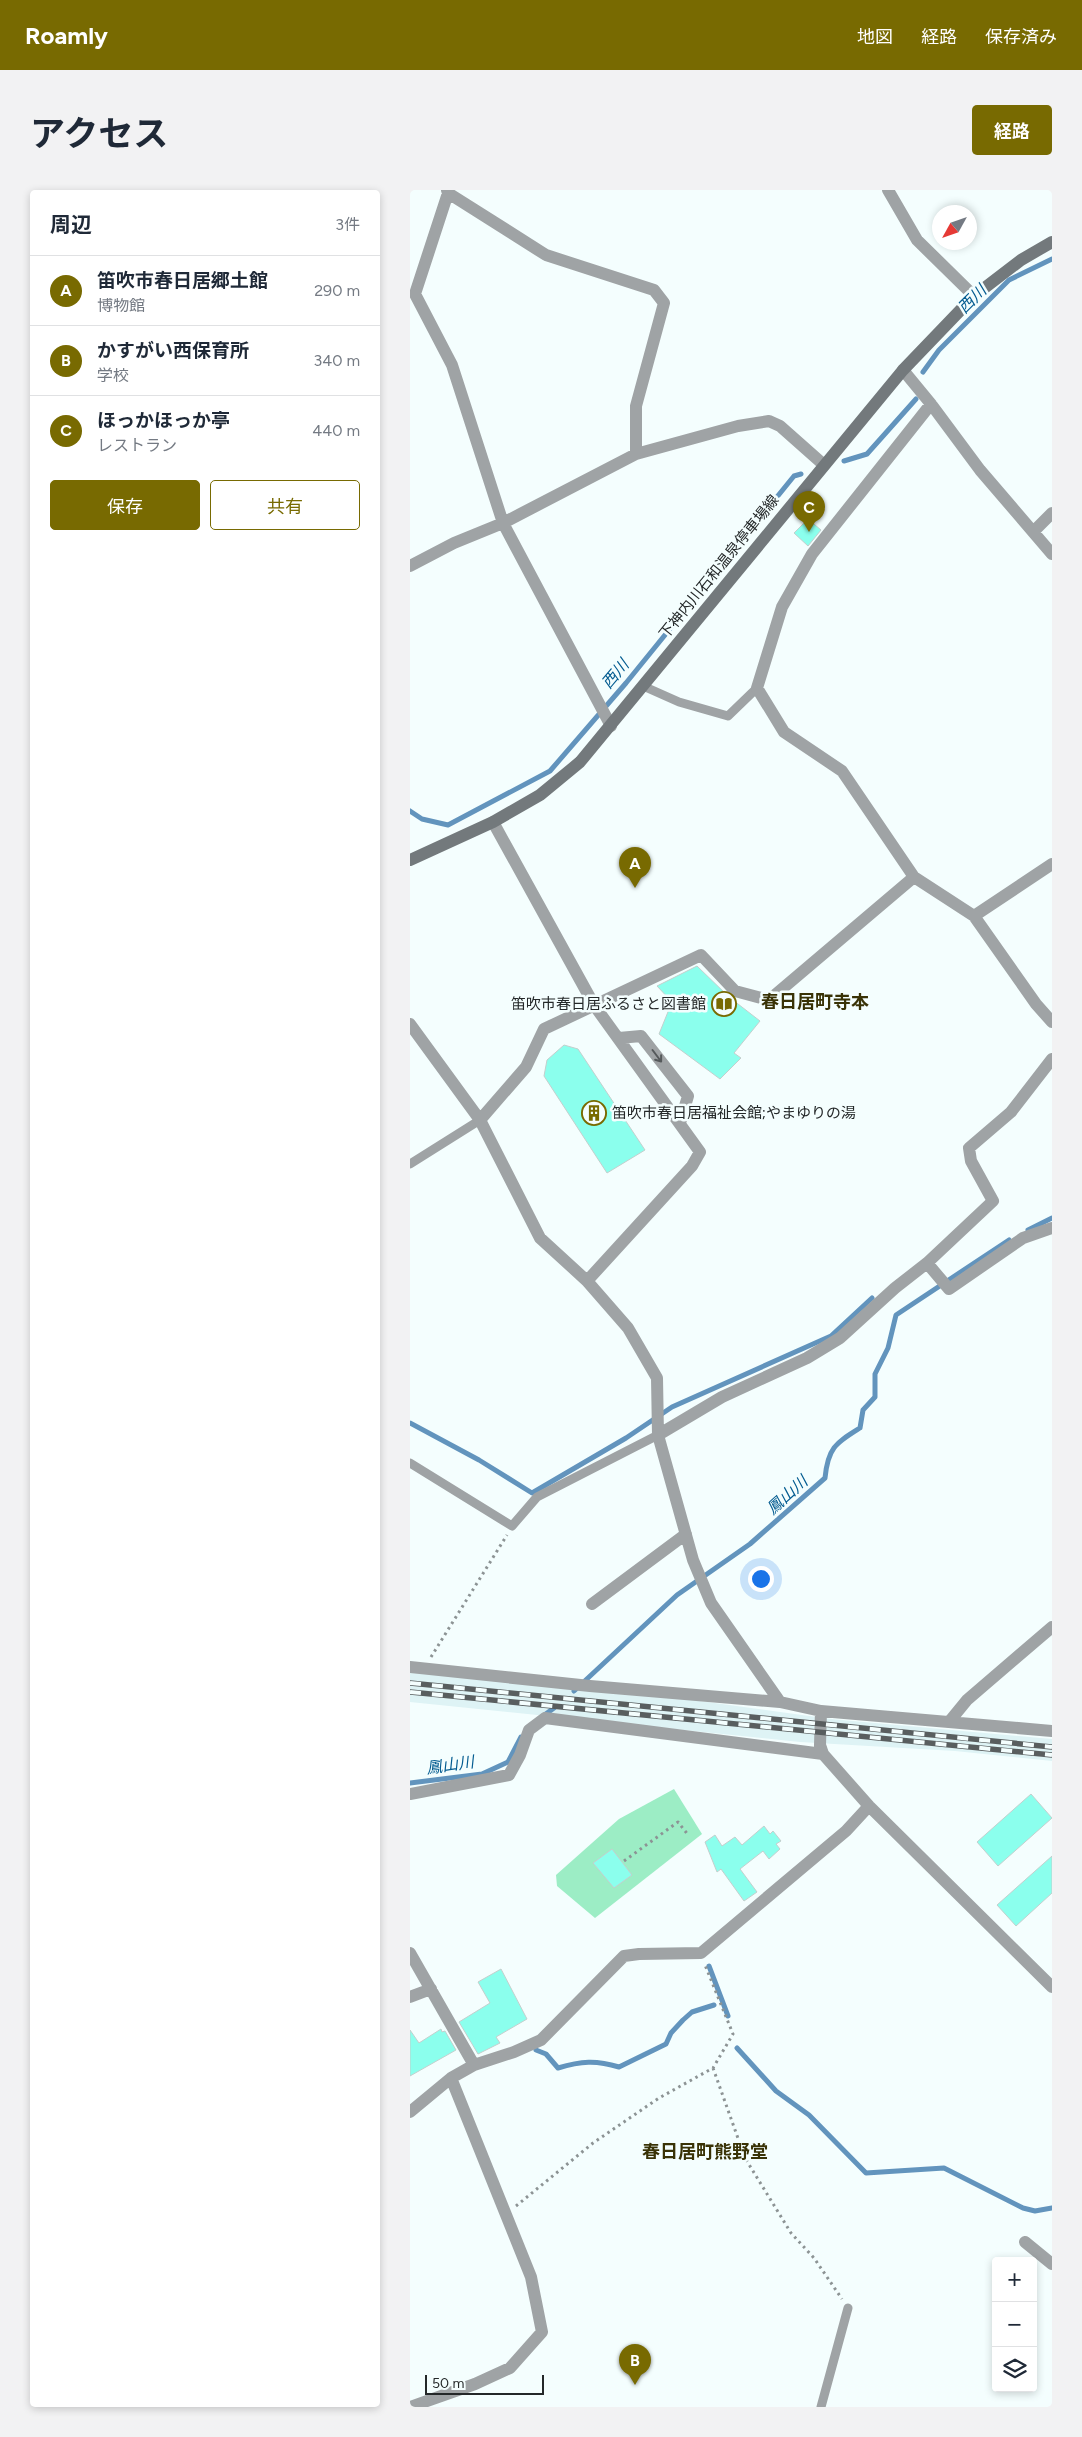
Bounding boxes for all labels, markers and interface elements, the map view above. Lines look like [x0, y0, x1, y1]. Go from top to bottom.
text: Roamly [25, 21, 108, 50]
text: 地図 [857, 26, 893, 48]
text: 経路 [921, 26, 957, 48]
text: 保存済み [985, 26, 1057, 48]
button: 経路 [972, 105, 1052, 155]
text: アクセス [30, 113, 168, 155]
north arrow [932, 205, 977, 250]
text: 周辺 [50, 212, 92, 237]
text: 3件 [335, 215, 360, 234]
text: 笛吹市春日居郷土館 [97, 269, 268, 292]
water label: 西川 [954, 280, 991, 317]
text: A [60, 281, 72, 300]
text: 290 m [314, 281, 360, 300]
text: 博物館 [97, 296, 145, 315]
text: かすがい西保育所 [97, 339, 249, 362]
text: B [61, 351, 71, 370]
text: 340 m [314, 351, 360, 370]
text: 学校 [97, 366, 129, 385]
text: ほっかほっか亭 [97, 409, 230, 432]
text: C [60, 421, 72, 440]
text: 440 m [312, 421, 360, 440]
text: レストラン [97, 436, 177, 455]
button: 保存 [50, 480, 200, 530]
button: 共有 [210, 480, 360, 530]
street label: 下神内川石和温泉停車場線 [655, 491, 783, 643]
pin: C [793, 491, 825, 532]
water label: 西川 [597, 654, 634, 692]
pin: A [619, 847, 651, 888]
library icon: 笛吹市春日居ふるさと図書館 [711, 991, 737, 1017]
district label: 春日居町寺本 [761, 991, 869, 1013]
place label: 笛吹市春日居ふるさと図書館 [511, 995, 706, 1013]
one-way arrow [652, 1049, 662, 1063]
building icon: 笛吹市春日居福祉会館;やまゆりの湯 [581, 1100, 607, 1126]
place label: 笛吹市春日居福祉会館;やまゆりの湯 [612, 1104, 856, 1122]
water label: 鳳山川 [763, 1471, 813, 1518]
your location [748, 1566, 774, 1592]
water label: 鳳山川 [425, 1752, 477, 1778]
district label: 春日居町熊野堂 [642, 2141, 768, 2163]
map controls [992, 2257, 1037, 2392]
button: + [992, 2257, 1037, 2302]
button: − [992, 2302, 1037, 2347]
pin: B [619, 2344, 651, 2385]
button: layers [992, 2347, 1037, 2392]
scale bar [425, 2372, 544, 2395]
text: 50 m [432, 2375, 464, 2392]

